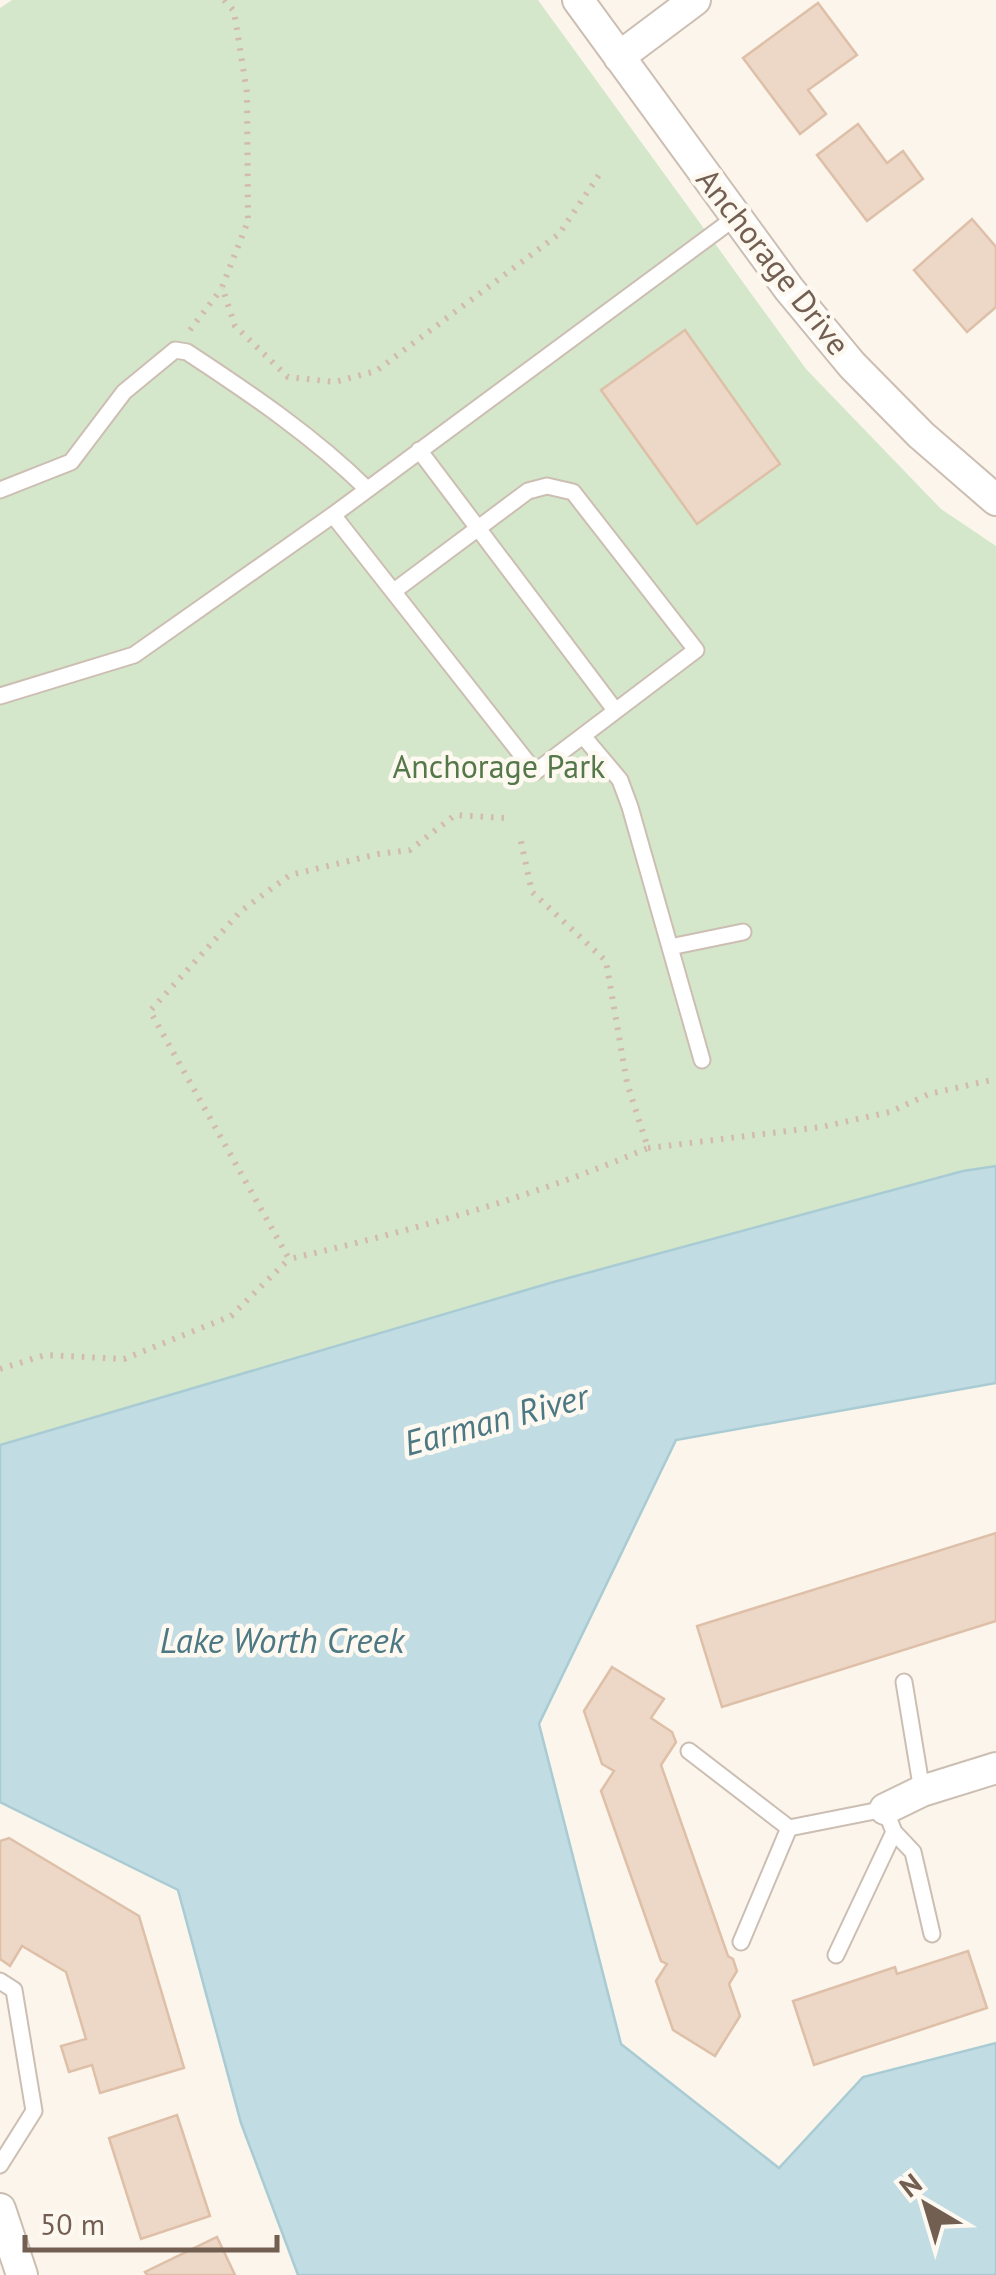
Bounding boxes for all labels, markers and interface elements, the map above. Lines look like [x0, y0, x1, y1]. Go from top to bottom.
street label: Anchorage Drive [688, 160, 860, 363]
park label: Anchorage Park [393, 745, 606, 787]
water label: Earman River [399, 1372, 595, 1466]
water label: Lake Worth Creek [160, 1617, 406, 1663]
north arrow [876, 2155, 976, 2255]
text: N [892, 2165, 929, 2205]
scale bar [25, 2190, 278, 2252]
text: 50 m [40, 2204, 105, 2243]

